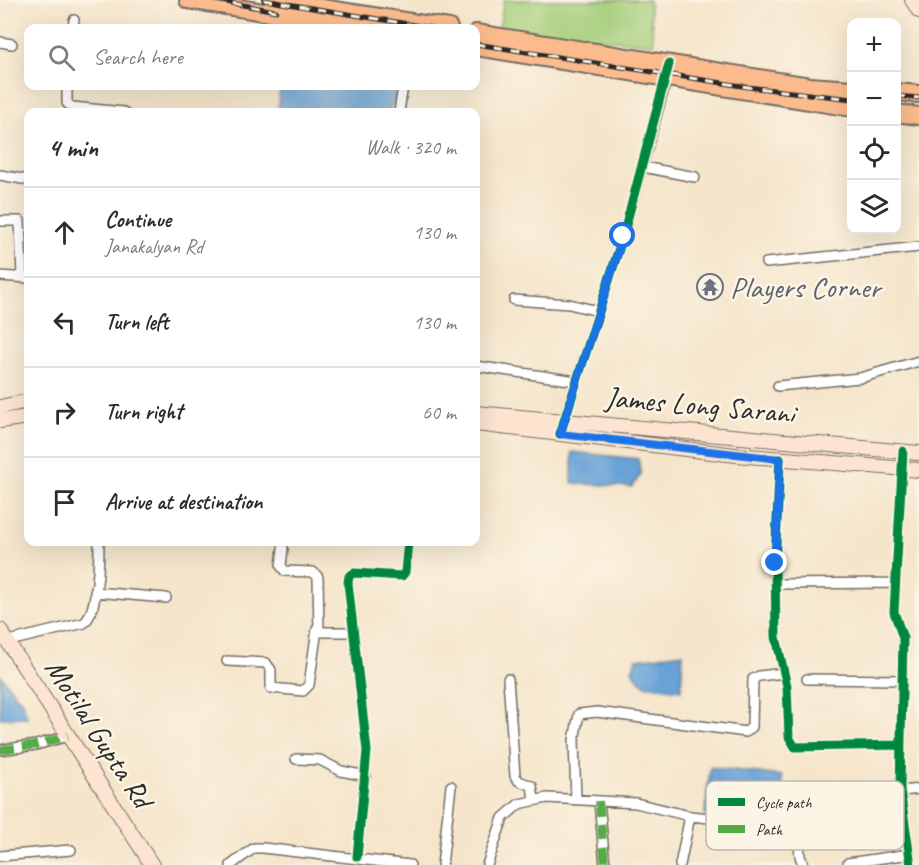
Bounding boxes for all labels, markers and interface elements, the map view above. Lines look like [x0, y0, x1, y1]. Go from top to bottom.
map controls [847, 18, 901, 234]
button: + [847, 18, 901, 72]
search box [24, 24, 480, 90]
icon: search [45, 41, 78, 74]
text: Search here [93, 43, 183, 71]
button: − [847, 72, 901, 126]
button: locate [847, 126, 901, 180]
text: 4 min [48, 131, 98, 164]
text: Walk · 320 m [366, 135, 456, 160]
button: layers [847, 180, 901, 234]
text: Continue [105, 206, 171, 234]
icon: ahead [48, 216, 81, 249]
text: 130 m [413, 220, 456, 245]
route start [609, 222, 635, 248]
text: Janakalyan Rd [105, 234, 203, 259]
place label: Players Corner [730, 268, 883, 306]
temple icon: Players Corner [695, 272, 725, 302]
icon: left [48, 306, 81, 339]
text: Turn left [105, 308, 169, 336]
text: 130 m [413, 310, 456, 335]
street label: James Long Sarani [602, 378, 800, 432]
icon: right [48, 396, 81, 429]
text: Turn right [105, 398, 182, 426]
text: 60 m [422, 400, 456, 425]
icon: arrive [48, 486, 81, 519]
text: Arrive at destination [105, 488, 262, 516]
route end [761, 549, 787, 575]
street label: Motilal Gupta Rd [37, 651, 164, 818]
legend [706, 781, 904, 850]
text: Cycle path [756, 793, 812, 813]
text: Path [756, 820, 783, 840]

